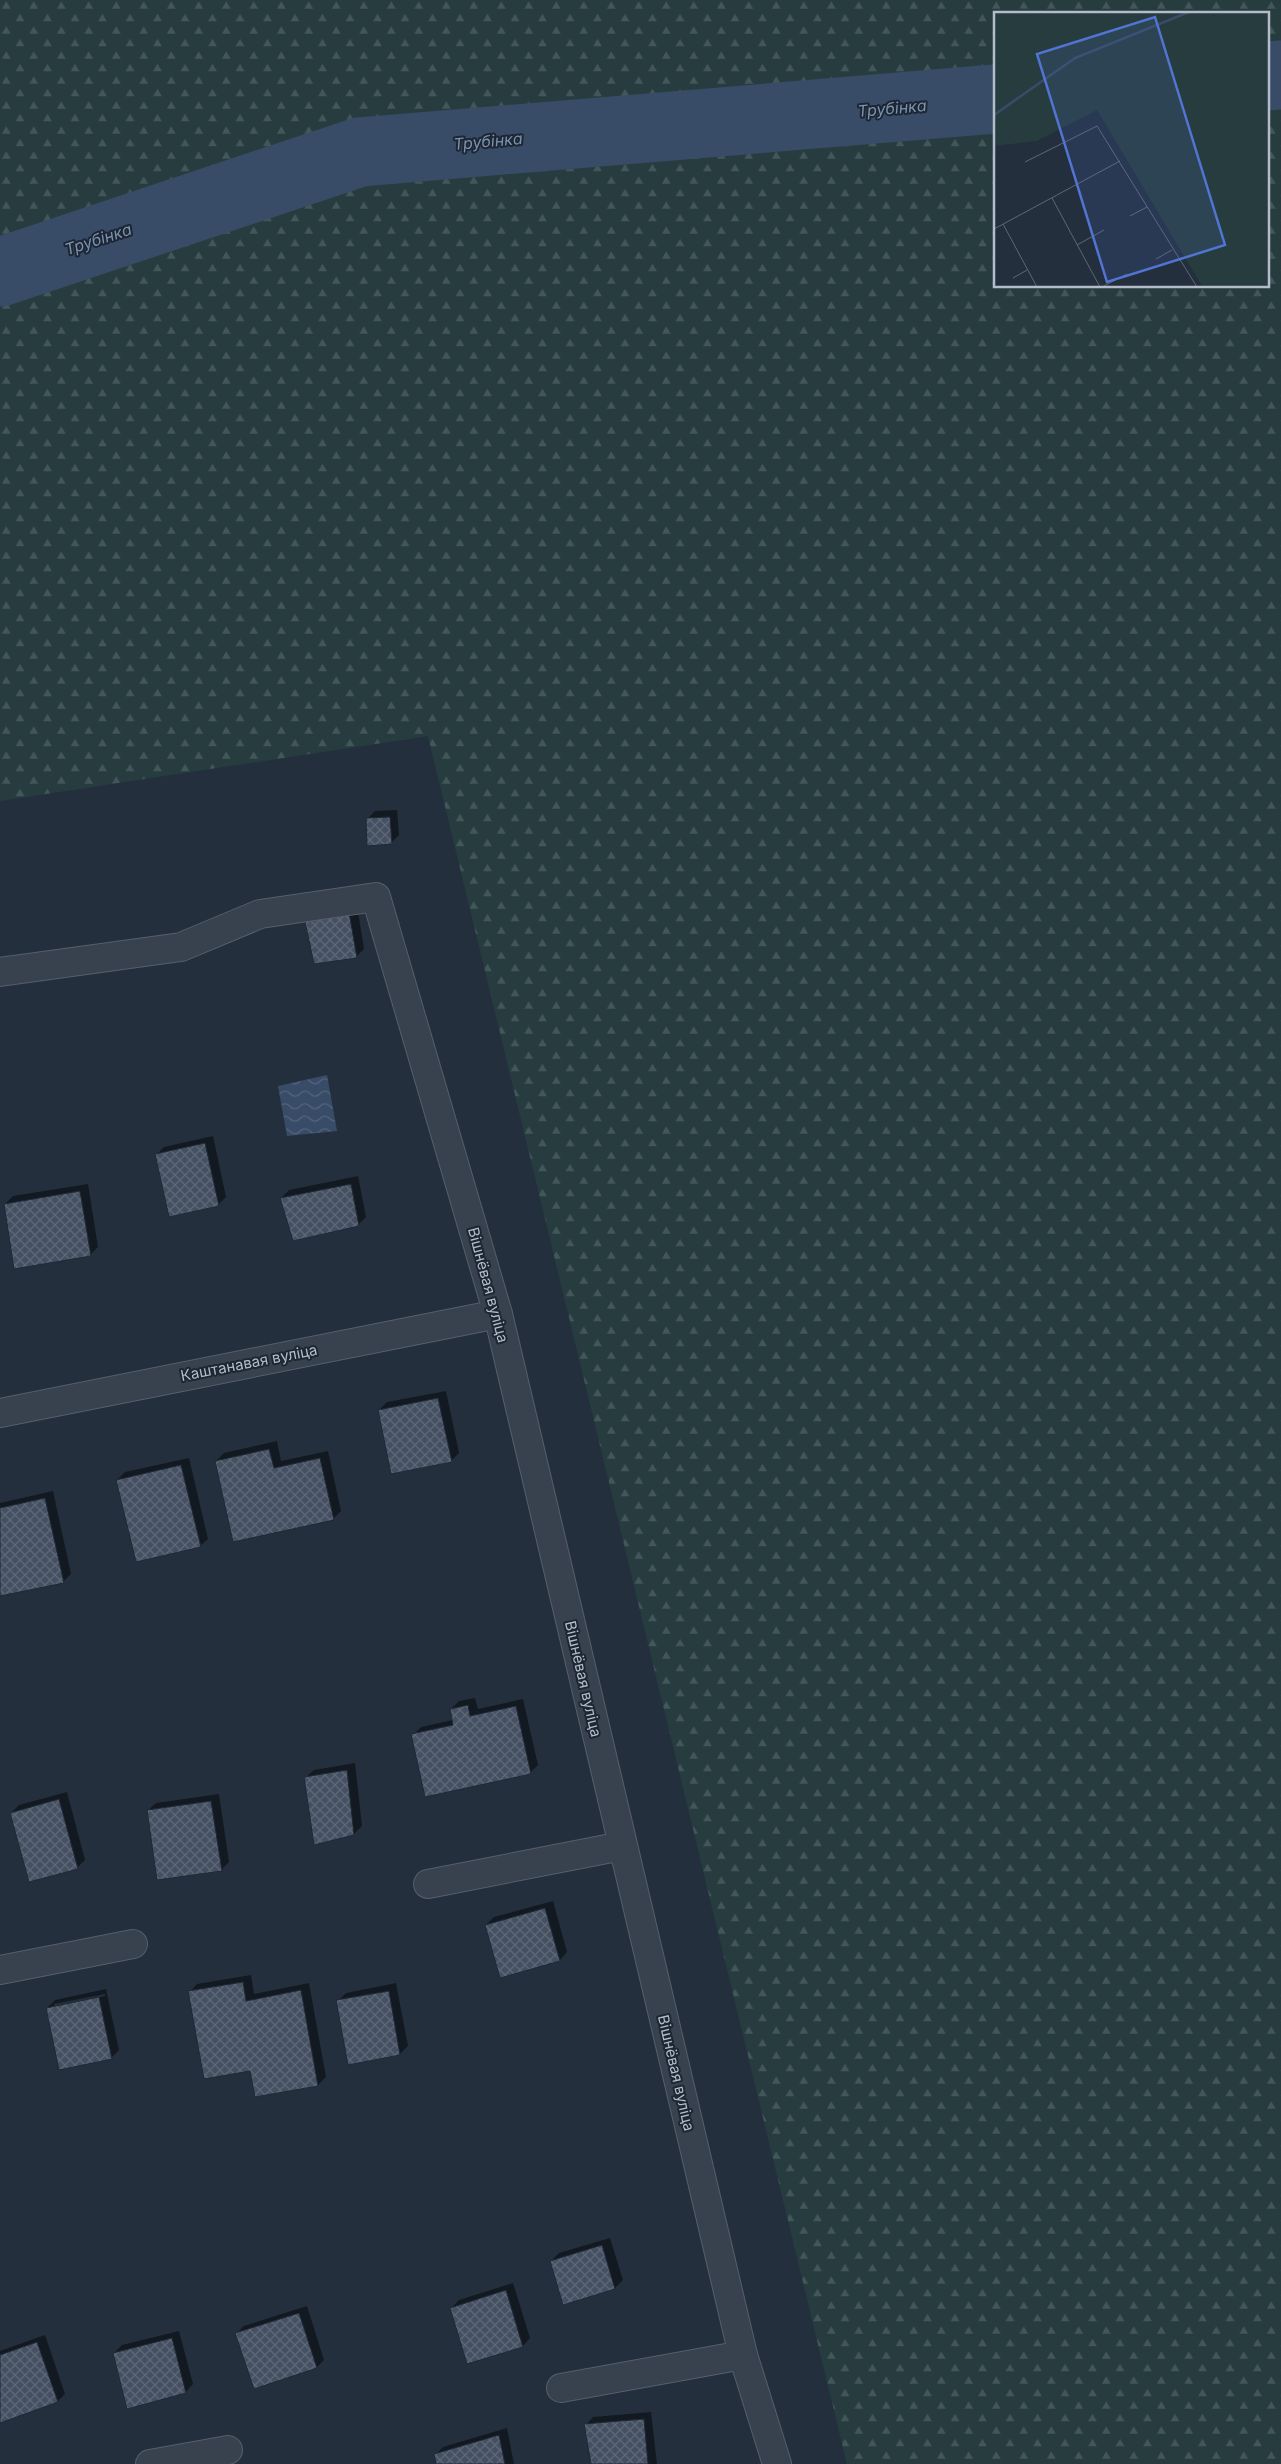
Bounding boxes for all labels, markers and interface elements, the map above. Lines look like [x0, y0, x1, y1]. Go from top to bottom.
inset map [994, 12, 1268, 288]
water label: Трубінка [857, 95, 928, 121]
water label: Трубінка [453, 128, 524, 154]
water label: Трубінка [62, 219, 134, 259]
street label: Вішнёвая вуліца [464, 1225, 513, 1345]
street label: Каштанавая вуліца [179, 1340, 319, 1385]
street label: Вішнёвая вуліца [561, 1619, 606, 1739]
street label: Вішнёвая вуліца [654, 2013, 699, 2133]

